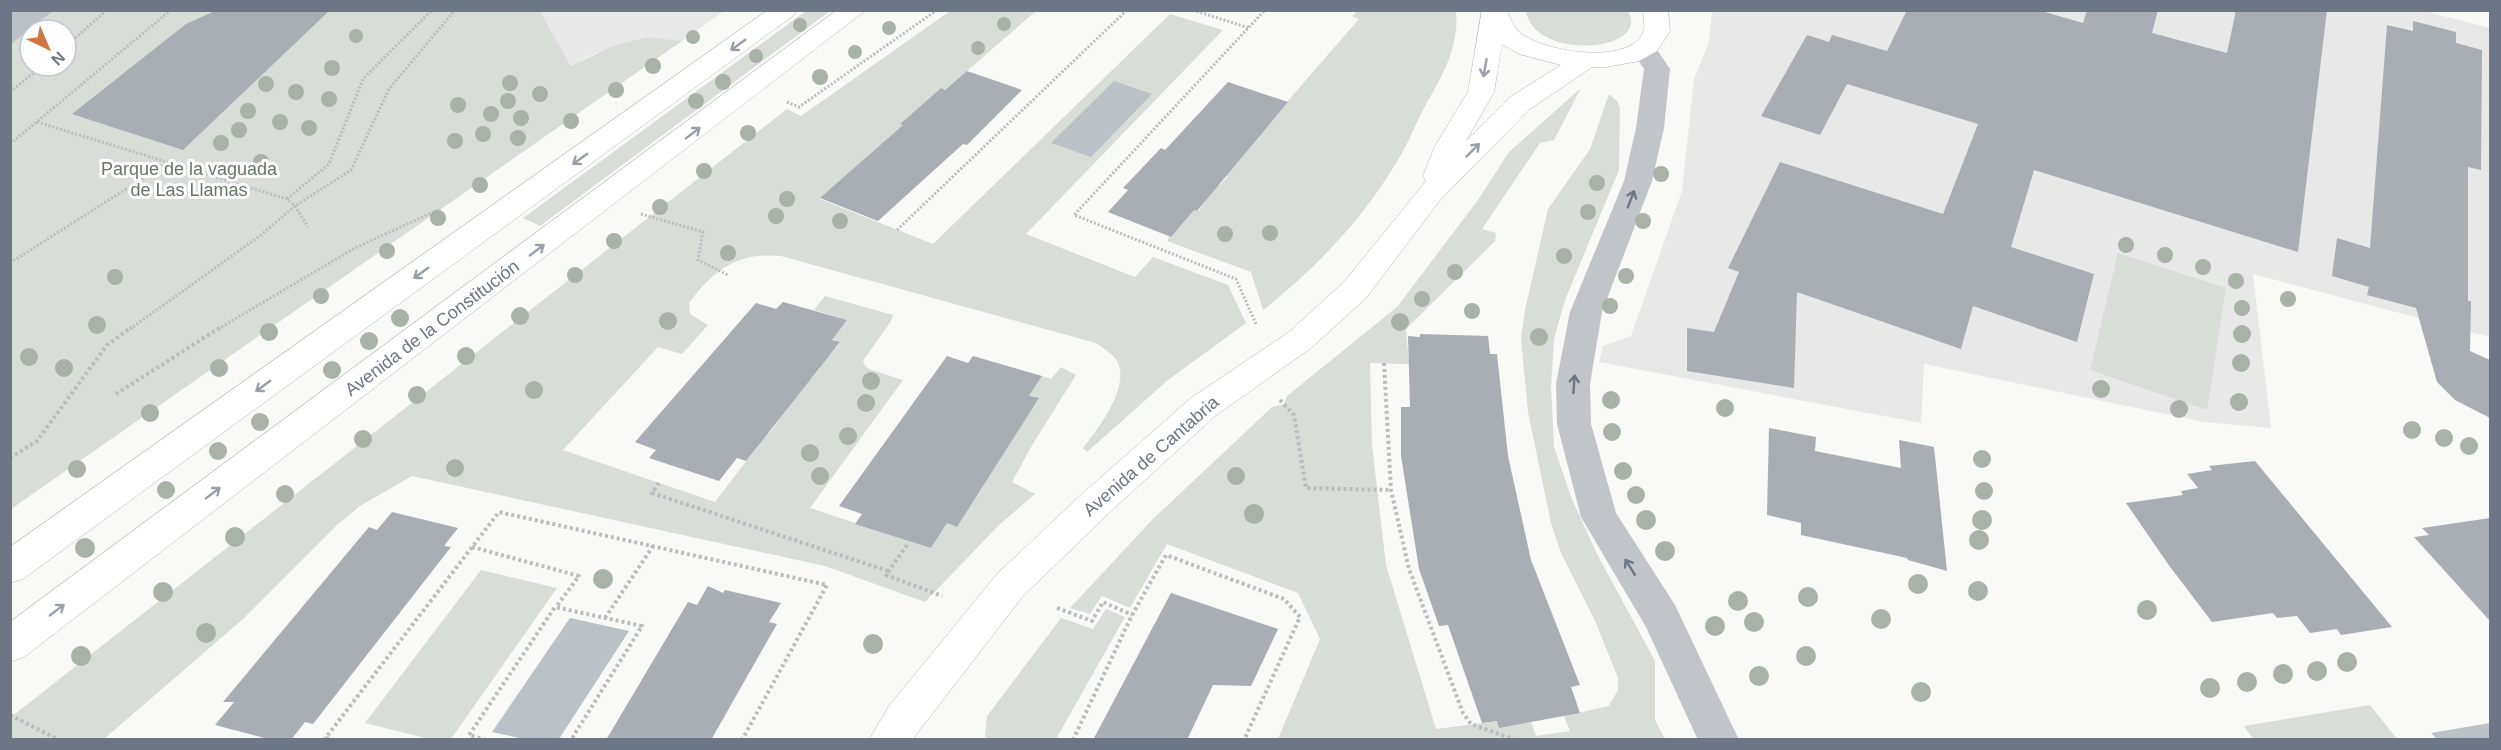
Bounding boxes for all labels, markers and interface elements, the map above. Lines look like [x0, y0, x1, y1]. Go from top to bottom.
north arrow [18, 18, 78, 78]
one-way arrow [730, 39, 746, 51]
text: N [48, 48, 68, 69]
one-way arrow [1479, 58, 1490, 78]
one-way arrow [684, 126, 700, 139]
one-way arrow [1465, 143, 1480, 158]
one-way arrow [572, 153, 588, 165]
park label: Parque de la vaguada de Las Llamas [101, 159, 278, 200]
one-way arrow [1626, 190, 1637, 209]
one-way arrow [529, 244, 545, 257]
street label: Avenida de la Constitución [341, 256, 523, 400]
one-way arrow [414, 267, 430, 279]
one-way arrow [1569, 375, 1580, 395]
one-way arrow [255, 380, 271, 392]
street label: Avenida de Cantabria [1079, 391, 1224, 520]
one-way arrow [204, 486, 220, 499]
one-way arrow [1624, 559, 1636, 576]
one-way arrow [49, 604, 65, 616]

